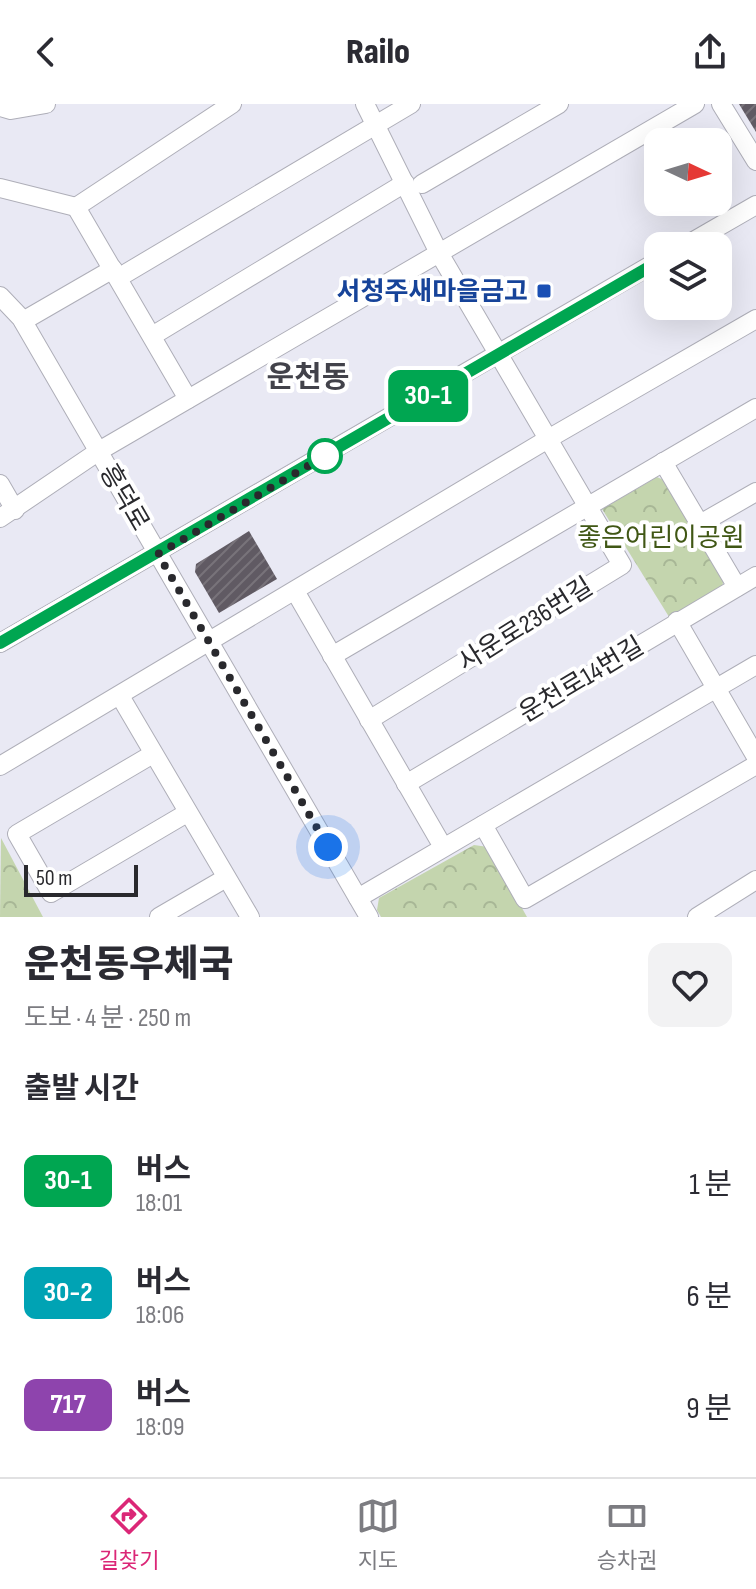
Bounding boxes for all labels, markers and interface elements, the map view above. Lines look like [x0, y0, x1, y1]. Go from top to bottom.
icon: back [24, 30, 68, 74]
icon: share [688, 30, 732, 74]
text: Railo [346, 31, 410, 74]
north arrow [644, 128, 732, 216]
map controls [644, 128, 732, 320]
button: layers [644, 232, 732, 320]
place label: 서청주새마을금고 [337, 277, 528, 308]
marker: 서청주새마을금고 [535, 282, 553, 300]
district label: 운천동 [267, 360, 349, 396]
line badge: 30-1 [372, 370, 484, 422]
text: 30-1 [404, 379, 452, 412]
unlabelled marker [308, 439, 342, 473]
street label: 흥덕로 [92, 459, 155, 537]
park label: 좋은어린이공원 [577, 523, 745, 554]
street label: 사운로236번길 [453, 572, 599, 679]
street label: 운천로14번길 [514, 631, 650, 730]
your location [308, 827, 348, 867]
scale bar [24, 861, 138, 897]
text: 50 m [36, 865, 72, 892]
text: 운천동우체국 [24, 943, 234, 988]
button: heart [648, 943, 732, 1027]
text: 도보 · 4 분 · 250 m [24, 1003, 191, 1034]
text: 출발 시간 [24, 1071, 139, 1107]
text: 버스 [136, 1152, 191, 1188]
text: 30-1 [44, 1164, 92, 1197]
text: 1 분 [689, 1167, 732, 1203]
text: 18:01 [136, 1188, 182, 1219]
text: 버스 [136, 1264, 191, 1300]
text: 30-2 [44, 1276, 92, 1309]
text: 6 분 [686, 1279, 732, 1315]
text: 18:06 [136, 1300, 184, 1331]
text: 버스 [136, 1376, 191, 1412]
text: 717 [50, 1388, 86, 1421]
text: 9 분 [686, 1391, 732, 1427]
text: 18:09 [136, 1412, 185, 1443]
tab: 길찾기 [98, 1494, 159, 1575]
tab: 지도 [356, 1494, 400, 1575]
tab: 승차권 [597, 1494, 658, 1575]

